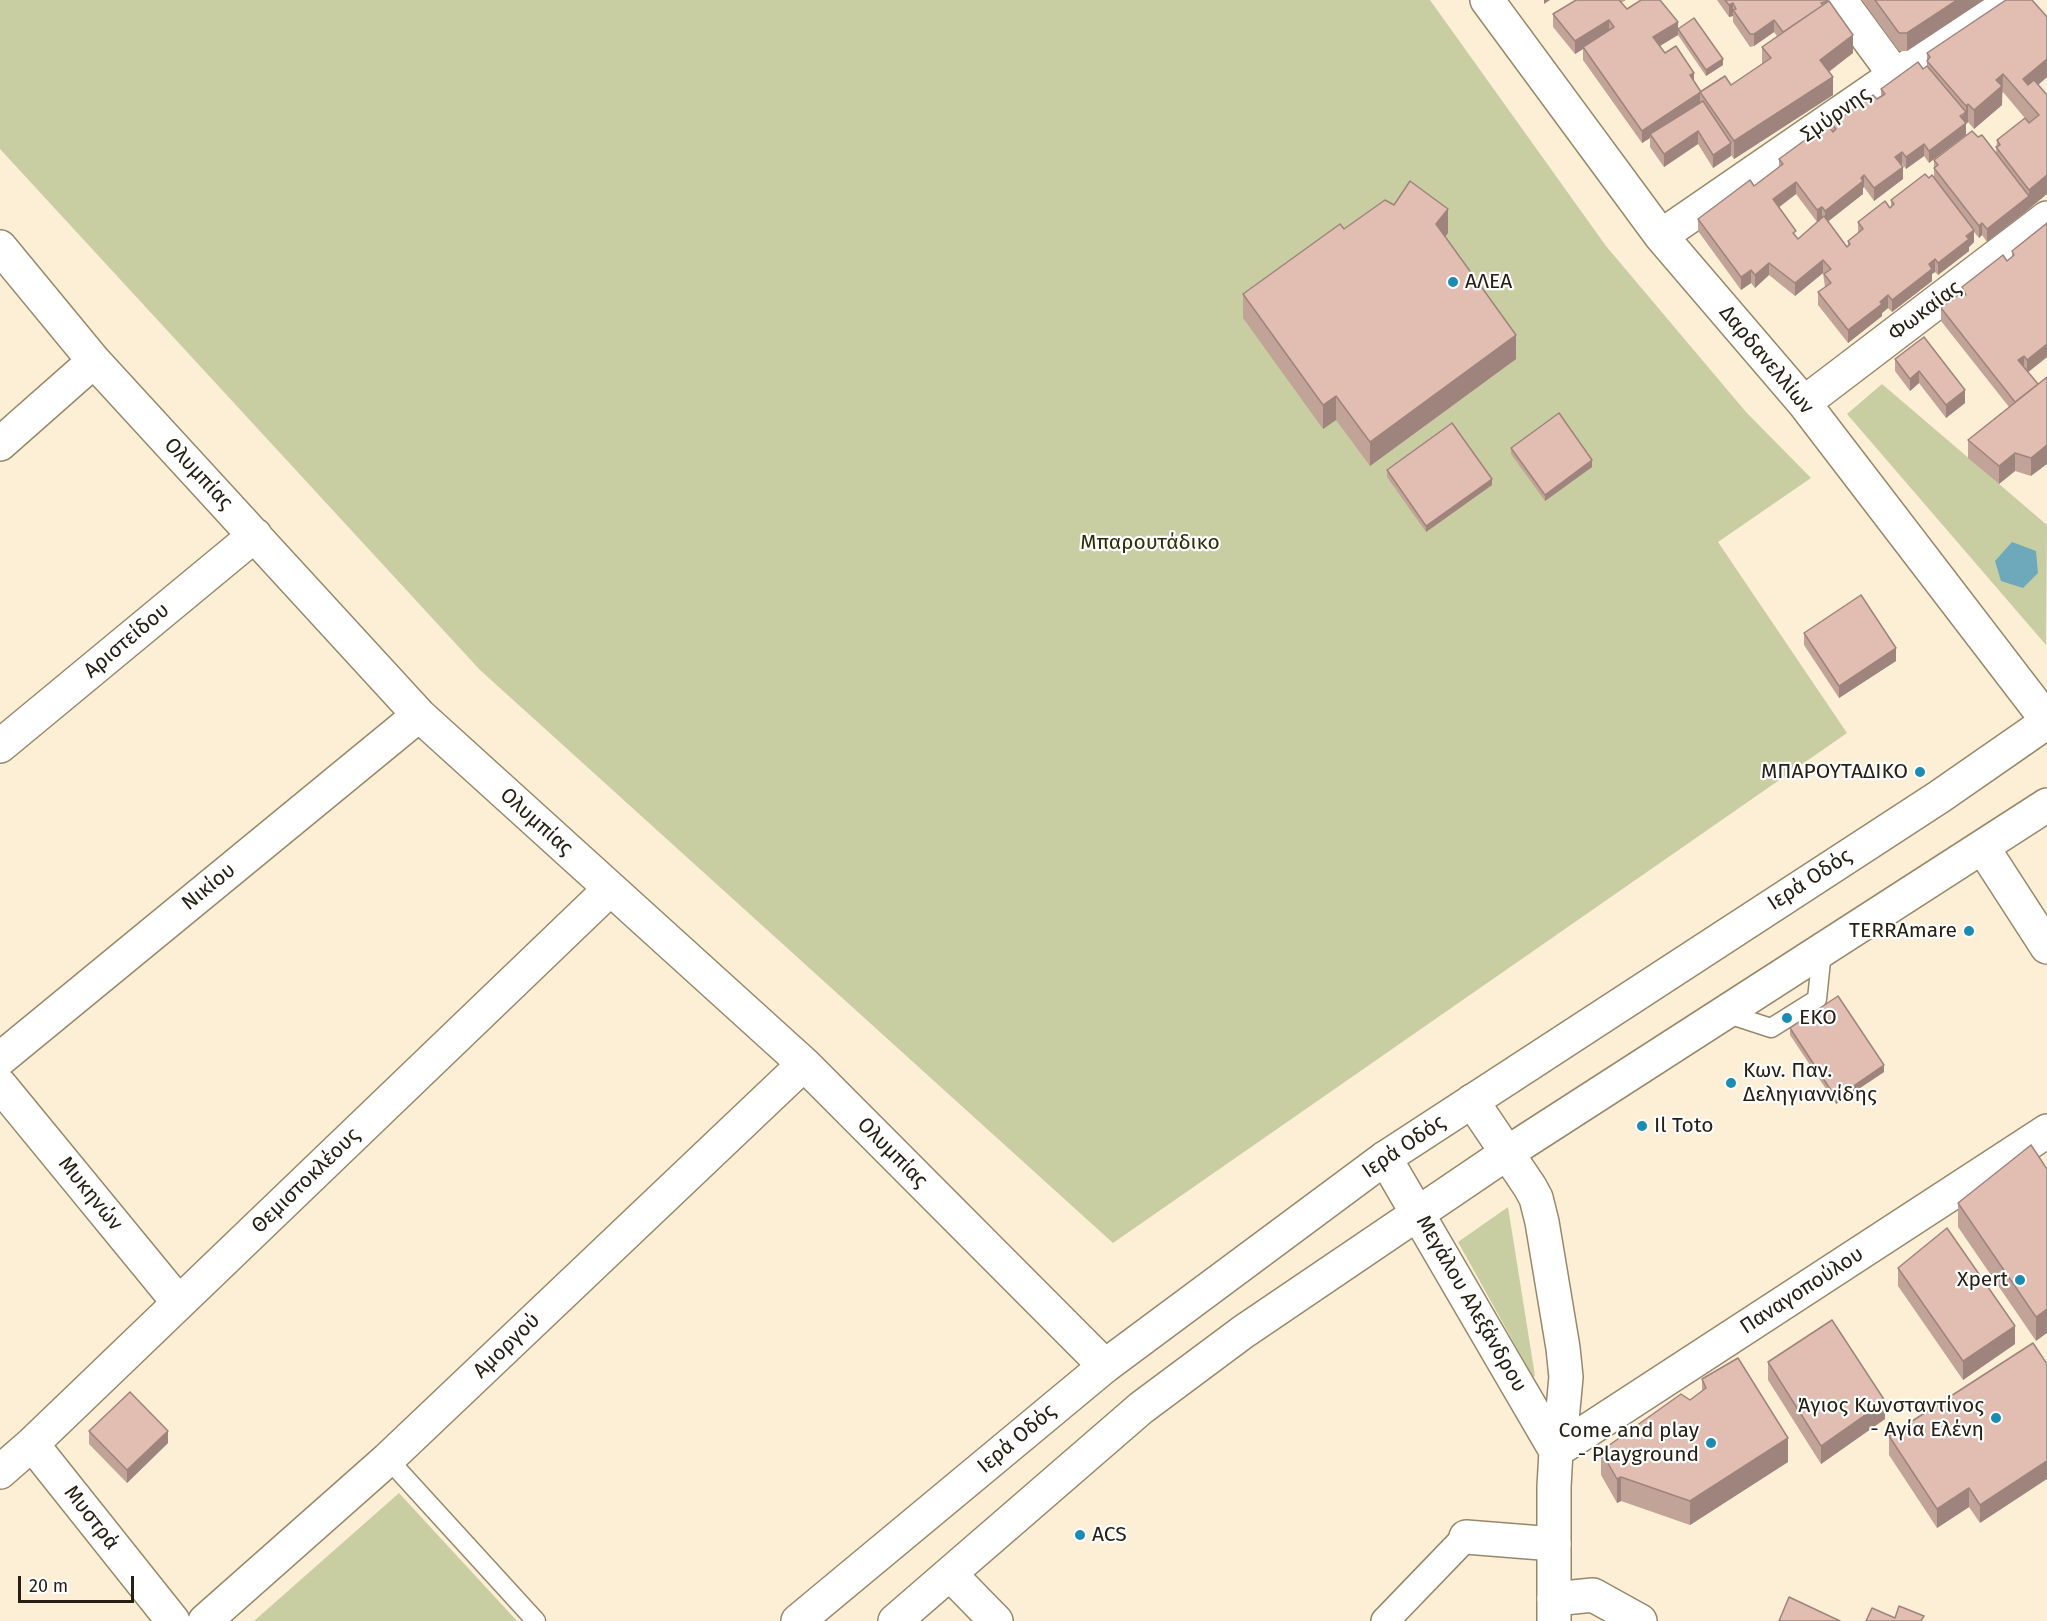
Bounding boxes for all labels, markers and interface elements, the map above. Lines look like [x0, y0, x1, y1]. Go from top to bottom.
street label: Σμύρνης [1796, 82, 1876, 148]
place label: ΑΛΕΑ [1465, 269, 1512, 295]
marker: ΑΛΕΑ [1446, 275, 1460, 289]
street label: Φωκαίας [1884, 275, 1966, 347]
street label: Δαρδανελλίων [1713, 301, 1819, 419]
street label: Ολυμπίας [158, 433, 238, 515]
park label: Μπαρουτάδικο [1080, 530, 1220, 556]
street label: Αριστείδου [79, 598, 175, 684]
place label: ΜΠΑΡΟΥΤΑΔΙΚΟ [1761, 759, 1908, 785]
marker: ΜΠΑΡΟΥΤΑΔΙΚΟ [1913, 765, 1927, 779]
street label: Ολυμπίας [494, 783, 578, 861]
street label: Ιερά Οδός [1763, 844, 1857, 916]
street label: Νικίου [177, 858, 241, 916]
place label: TERRAmare [1849, 918, 1957, 944]
marker: TERRAmare [1962, 924, 1976, 938]
place label: EKO [1799, 1005, 1837, 1031]
marker: EKO [1780, 1011, 1794, 1025]
place label: Κων. Παν. Δεληγιαννίδης [1743, 1058, 1877, 1108]
marker: Κων. Παν. Δεληγιαννίδης [1724, 1076, 1738, 1090]
street label: Ιερά Οδός [1358, 1110, 1450, 1184]
street label: Ολυμπίας [852, 1113, 932, 1193]
place label: Il Toto [1654, 1113, 1713, 1139]
marker: Il Toto [1635, 1119, 1649, 1133]
street label: Θεμιστοκλέους [247, 1123, 365, 1239]
street label: Μυκηνών [53, 1152, 127, 1236]
street label: Μεγάλου Αλεξάνδρου [1410, 1211, 1532, 1397]
street label: Παναγοπούλου [1736, 1242, 1868, 1340]
place label: Xpert [1957, 1267, 2008, 1293]
marker: Xpert [2013, 1273, 2027, 1287]
street label: Αμοργού [468, 1308, 546, 1384]
place label: Άγιος Κωνσταντίνος - Αγία Ελένη [1798, 1393, 1984, 1443]
street label: Ιερά Οδός [973, 1399, 1061, 1479]
marker: Άγιος Κωνσταντίνος - Αγία Ελένη [1989, 1411, 2003, 1425]
place label: Come and play - Playground [1559, 1418, 1699, 1468]
marker: Come and play - Playground [1704, 1436, 1718, 1450]
street label: Μυστρά [58, 1481, 124, 1555]
place label: ACS [1092, 1522, 1127, 1548]
marker: ACS [1073, 1528, 1087, 1542]
scale bar [21, 1564, 136, 1602]
text: 20 m [29, 1575, 68, 1597]

